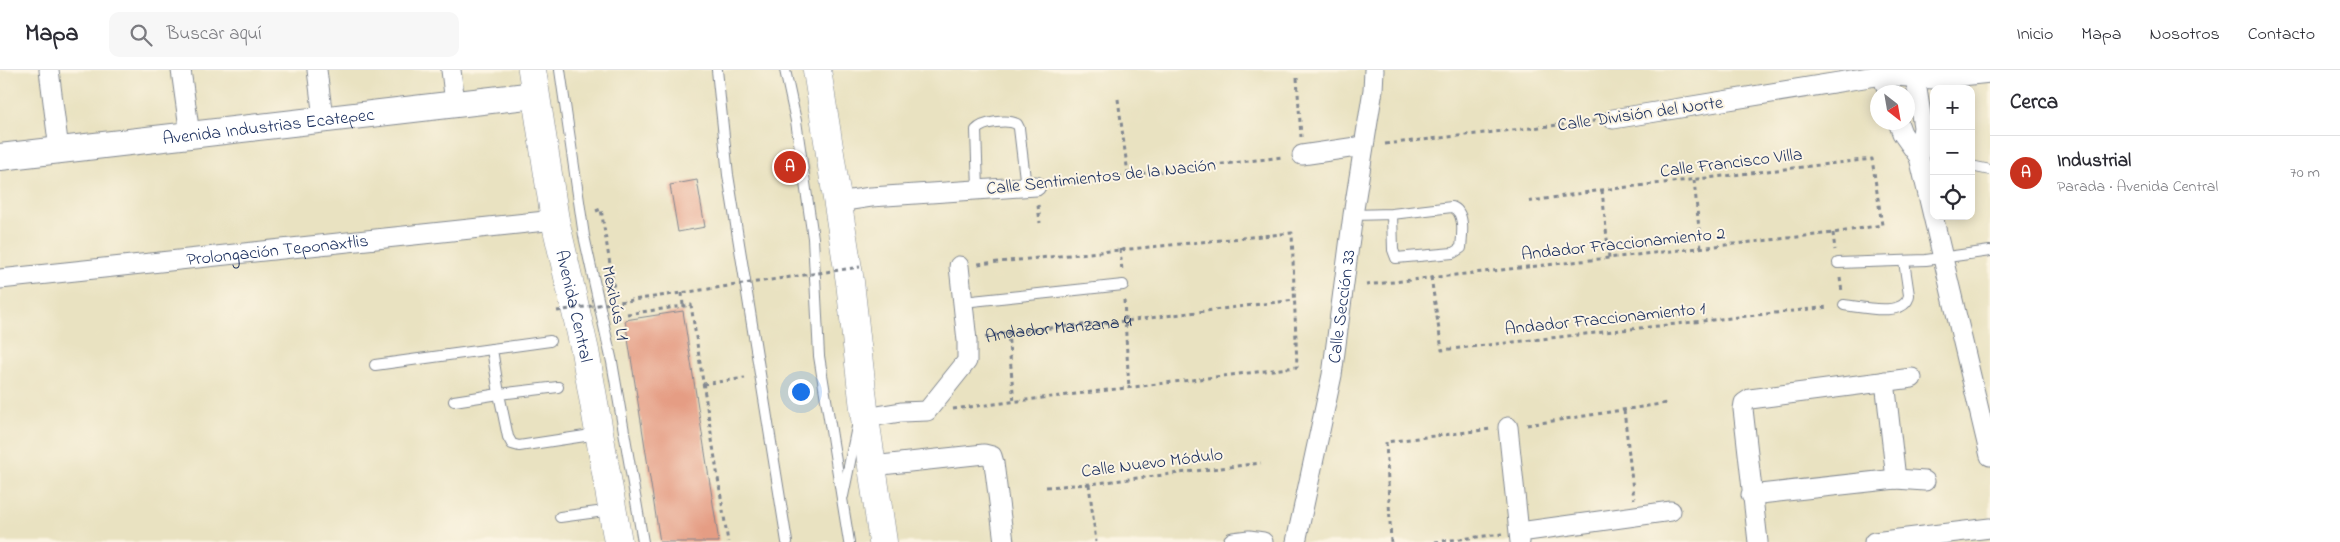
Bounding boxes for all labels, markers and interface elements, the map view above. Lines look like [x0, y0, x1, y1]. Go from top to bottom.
search box [109, 12, 459, 57]
text: Mapa [25, 17, 79, 52]
icon: search [127, 21, 155, 49]
text: Buscar aquí [167, 21, 262, 48]
text: Inicio [2016, 22, 2053, 48]
text: Mapa [2081, 22, 2122, 48]
text: Nosotros [2150, 22, 2220, 48]
text: Contacto [2248, 22, 2315, 48]
north arrow [1870, 85, 1915, 130]
map controls [1930, 85, 1975, 220]
button: + [1930, 85, 1975, 130]
text: Cerca [2010, 88, 2058, 118]
street label: Calle División del Norte [1556, 90, 1726, 139]
street label: Avenida Industrias Ecatepec [161, 103, 376, 153]
button: − [1930, 130, 1975, 175]
street label: Calle Francisco Villa [1659, 142, 1804, 186]
pin: A [774, 148, 806, 186]
text: Industrial [2057, 148, 2131, 175]
street label: Calle Sentimientos de la Nación [985, 153, 1217, 203]
text: A [2021, 161, 2031, 185]
text: 70 m [2290, 161, 2320, 185]
button: locate [1930, 175, 1975, 220]
text: Parada · Avenida Central [2057, 175, 2218, 199]
street label: Andador Fraccionamiento 2 [1520, 221, 1727, 269]
street label: Prolongación Teponaxtlis [185, 229, 370, 274]
street label: Avenida Central [547, 248, 598, 364]
street label: Calle Sección 33 [1323, 248, 1363, 365]
street label: Mexibús L1 [593, 263, 635, 344]
street label: Andador Fraccionamiento 1 [1503, 296, 1707, 343]
street label: Andador Manzana 4 [983, 309, 1134, 352]
your location [788, 379, 814, 405]
street label: Calle Nuevo Módulo [1080, 442, 1225, 486]

